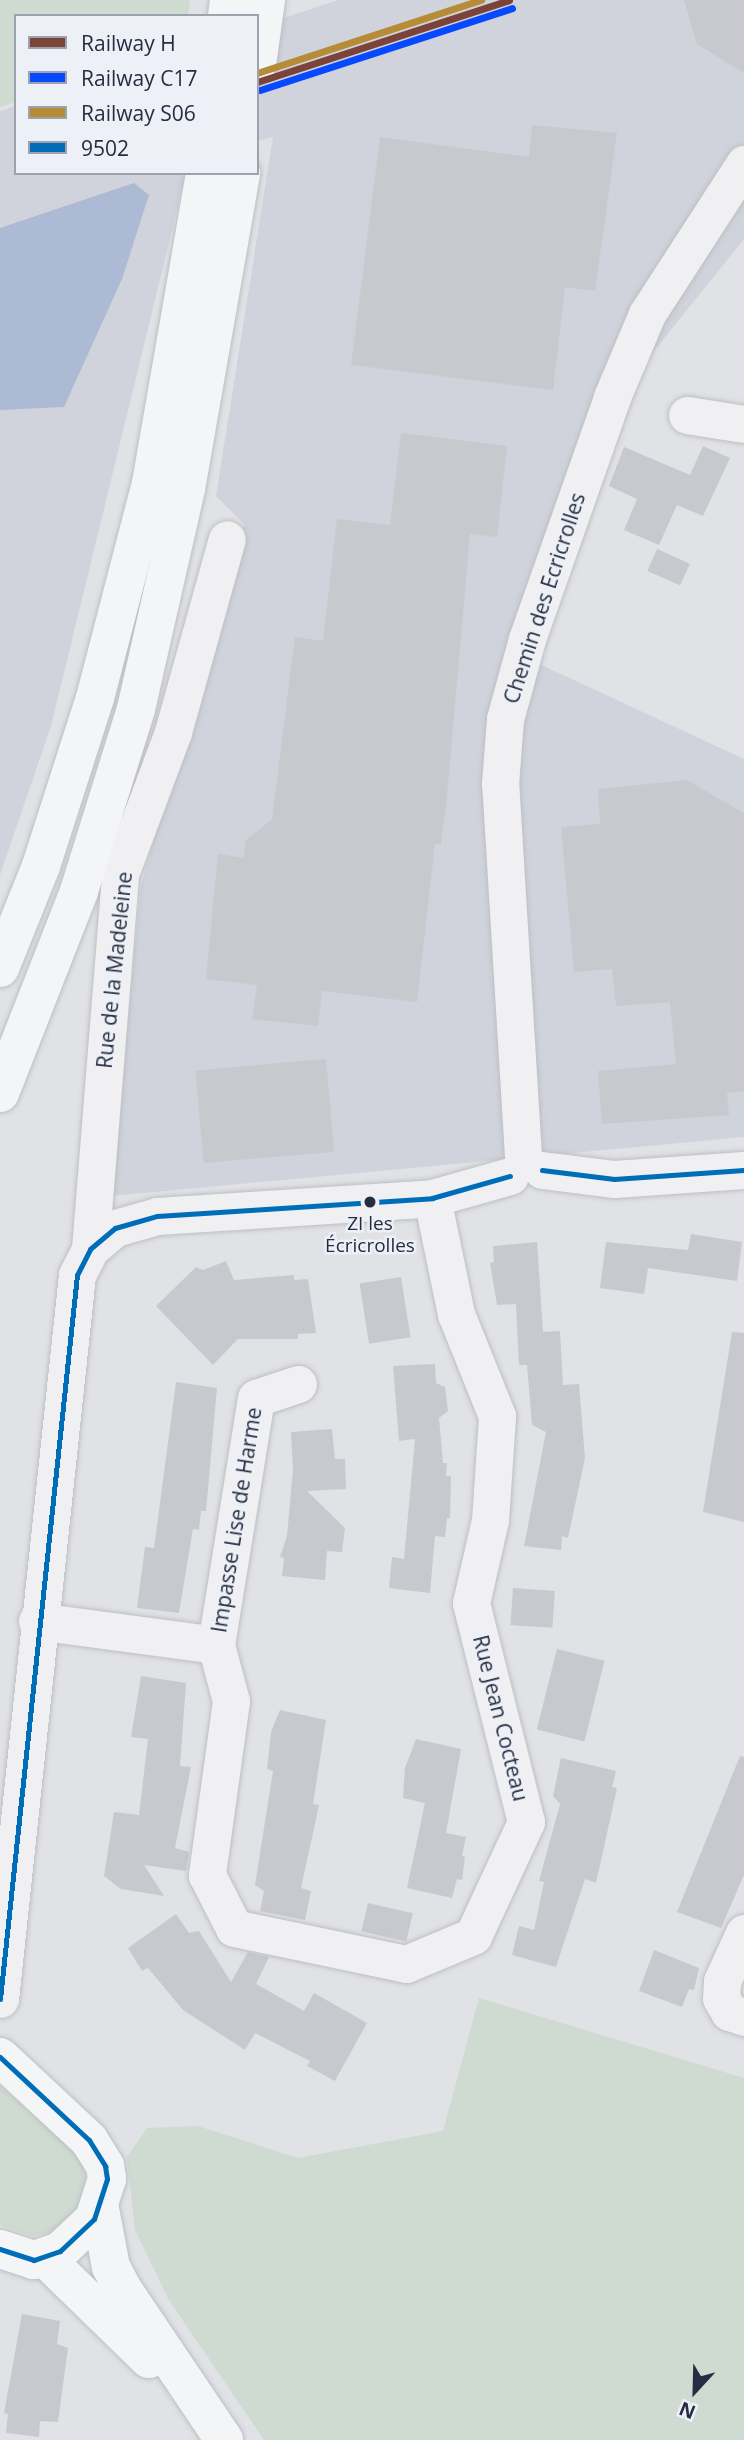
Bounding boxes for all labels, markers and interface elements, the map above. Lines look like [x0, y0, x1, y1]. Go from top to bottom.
legend [14, 14, 259, 175]
text: Railway H [81, 29, 176, 57]
text: Railway C17 [81, 64, 197, 92]
text: Railway S06 [81, 99, 196, 127]
text: 9502 [81, 134, 129, 162]
street label: Chemin des Ecricrolles [498, 489, 590, 707]
street label: Rue de la Madeleine [91, 870, 137, 1070]
marker: ZI les Écricrolles [363, 1195, 377, 1209]
place label: ZI les Écricrolles [325, 1213, 415, 1257]
street label: Impasse Lise de Harme [206, 1406, 266, 1634]
street label: Rue Jean Cocteau [468, 1632, 534, 1804]
north arrow [660, 2356, 730, 2426]
text: N [675, 2396, 699, 2425]

